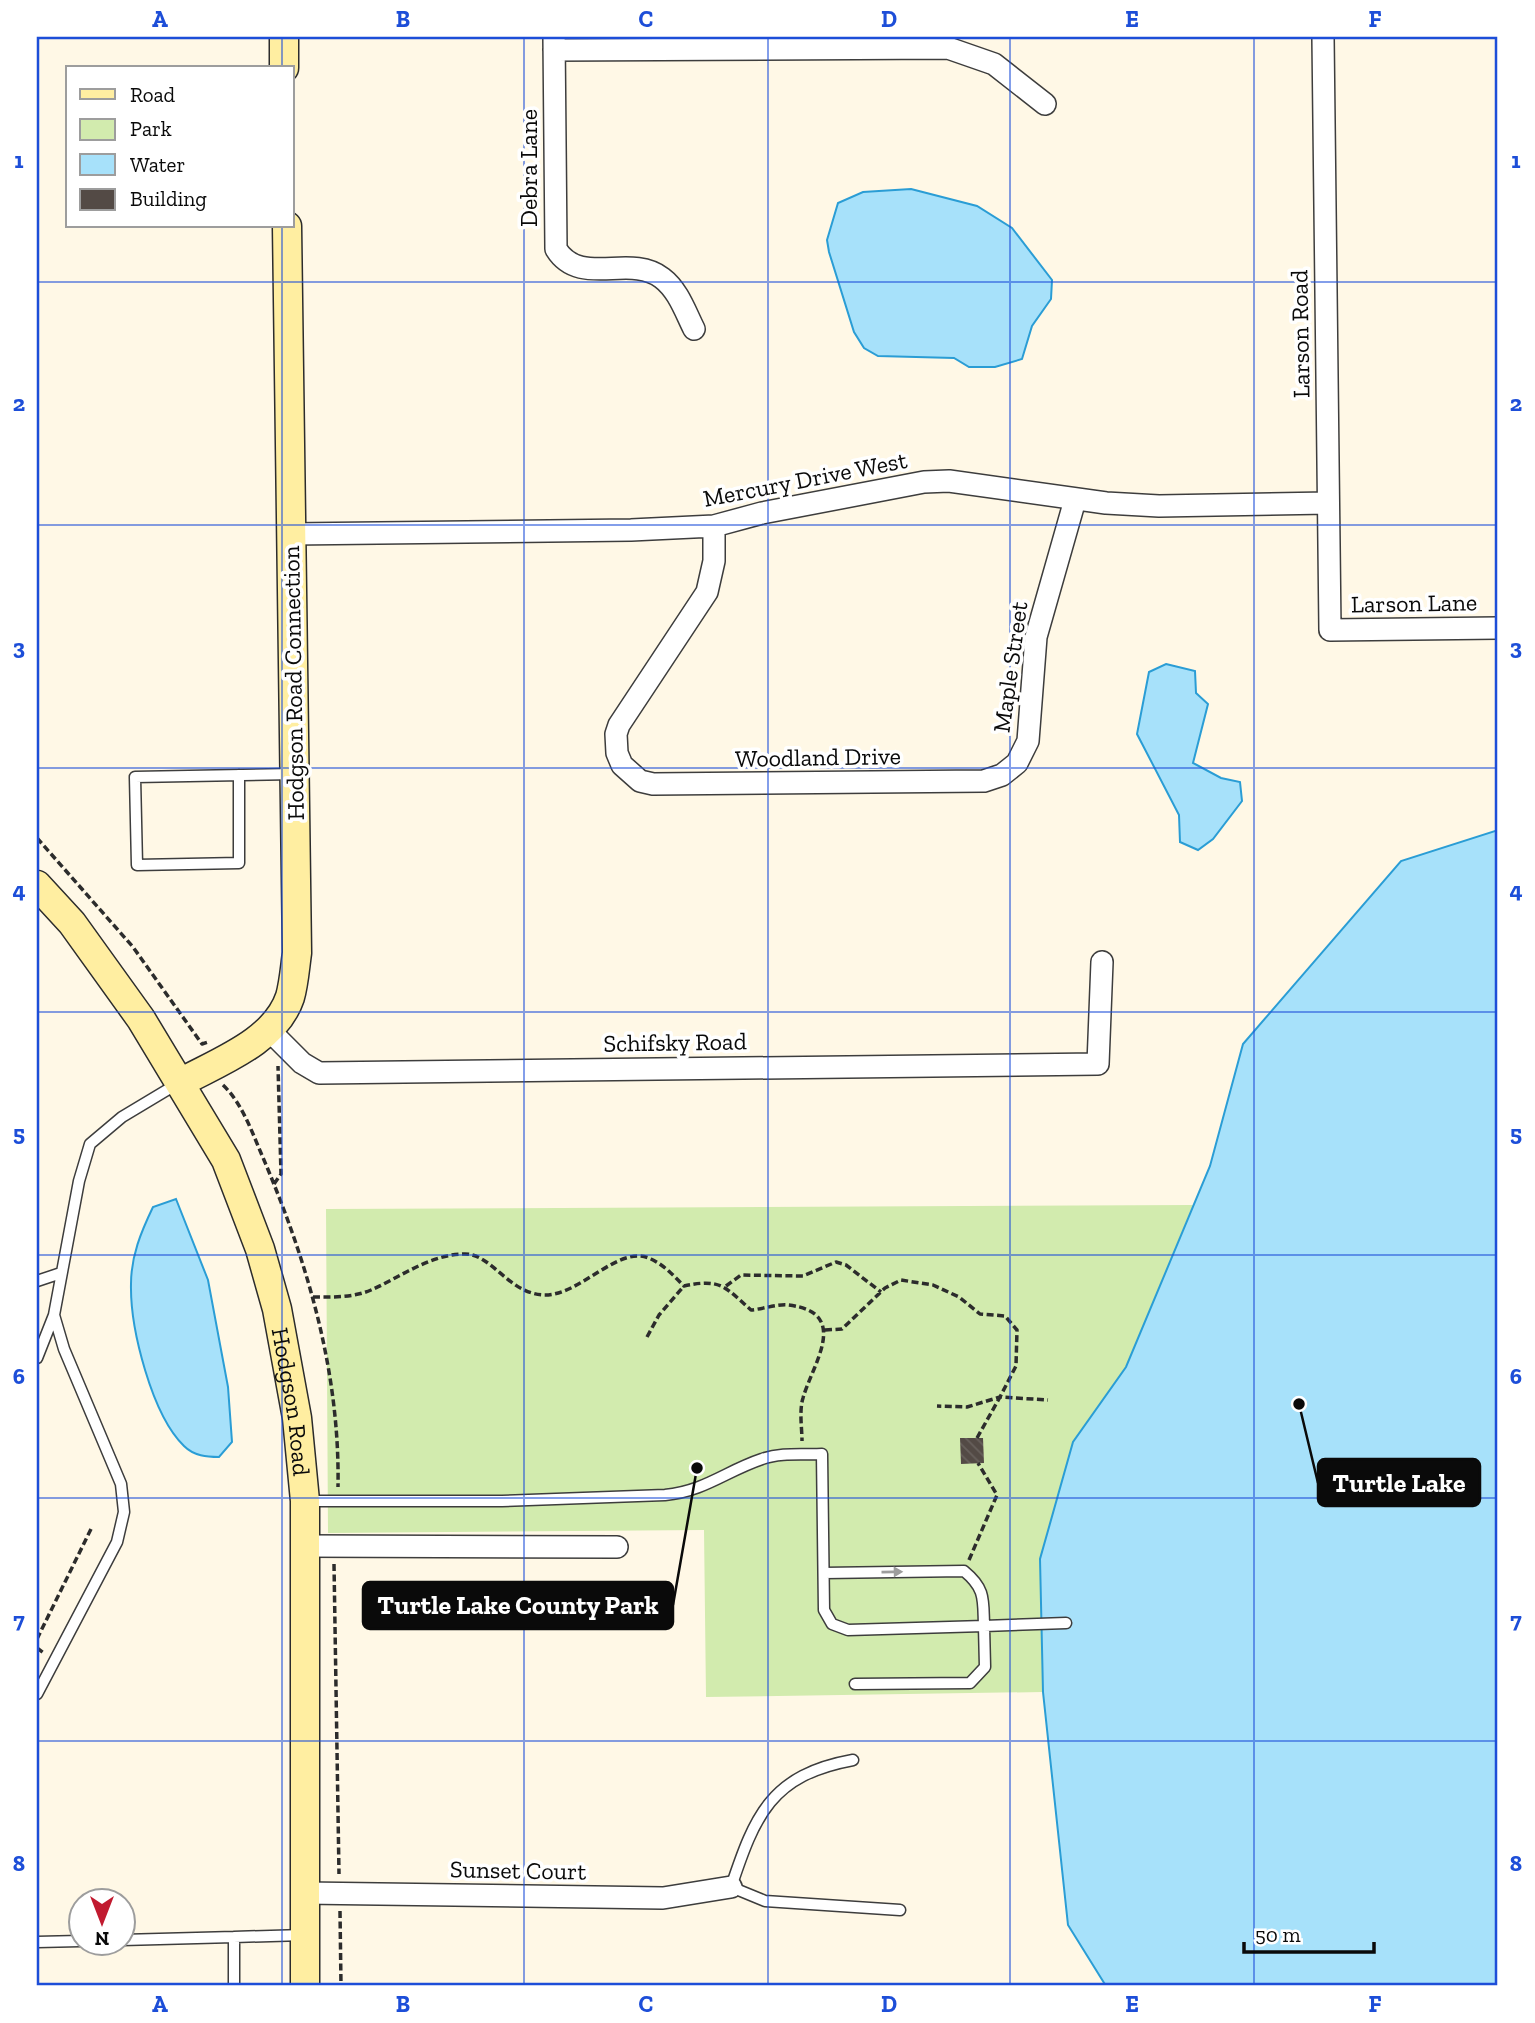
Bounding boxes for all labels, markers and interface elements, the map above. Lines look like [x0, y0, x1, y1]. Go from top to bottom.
text: A [152, 5, 168, 33]
text: B [396, 5, 410, 33]
text: C [639, 5, 653, 33]
text: D [881, 5, 897, 33]
text: E [1125, 5, 1139, 33]
text: F [1368, 5, 1382, 33]
legend [66, 66, 294, 228]
text: Road [130, 82, 176, 107]
street label: Debra Lane [514, 109, 543, 227]
text: Park [130, 116, 172, 141]
text: 1 [14, 146, 24, 174]
text: 1 [1511, 146, 1521, 174]
text: Water [130, 152, 185, 177]
text: Building [130, 186, 207, 211]
street label: Larson Road [1284, 270, 1316, 398]
text: 2 [13, 389, 25, 417]
text: 2 [1510, 389, 1522, 417]
street label: Mercury Drive West [701, 445, 909, 513]
street label: Hodgson Road Connection [276, 545, 310, 821]
street label: Larson Lane [1351, 587, 1477, 619]
street label: Maple Street [986, 599, 1034, 734]
text: 3 [13, 633, 25, 661]
text: 3 [1510, 633, 1522, 661]
street label: Woodland Drive [735, 741, 901, 773]
text: 4 [12, 876, 26, 904]
text: 4 [1509, 876, 1523, 904]
street label: Schifsky Road [603, 1026, 747, 1058]
text: 5 [13, 1119, 25, 1147]
text: 5 [1510, 1119, 1522, 1147]
street label: Hodgson Road [266, 1325, 317, 1477]
text: 6 [13, 1362, 25, 1390]
text: 6 [1510, 1362, 1522, 1390]
callout: Turtle Lake [1318, 1459, 1480, 1506]
text: Turtle Lake [1332, 1467, 1466, 1499]
one-way arrow [881, 1566, 903, 1578]
callout: Turtle Lake County Park [363, 1582, 673, 1629]
text: Turtle Lake County Park [377, 1589, 659, 1621]
text: 7 [13, 1606, 25, 1634]
text: 7 [1510, 1606, 1522, 1634]
text: 8 [13, 1849, 25, 1877]
text: 8 [1510, 1849, 1522, 1877]
street label: Sunset Court [450, 1854, 587, 1886]
north arrow [66, 1886, 136, 1956]
scale bar [1244, 1911, 1374, 1955]
text: 50 m [1255, 1922, 1301, 1947]
text: N [95, 1927, 109, 1950]
text: A [152, 1990, 168, 2018]
text: B [396, 1990, 410, 2018]
text: C [639, 1990, 653, 2018]
text: D [881, 1990, 897, 2018]
text: E [1125, 1990, 1139, 2018]
text: F [1368, 1990, 1382, 2018]

